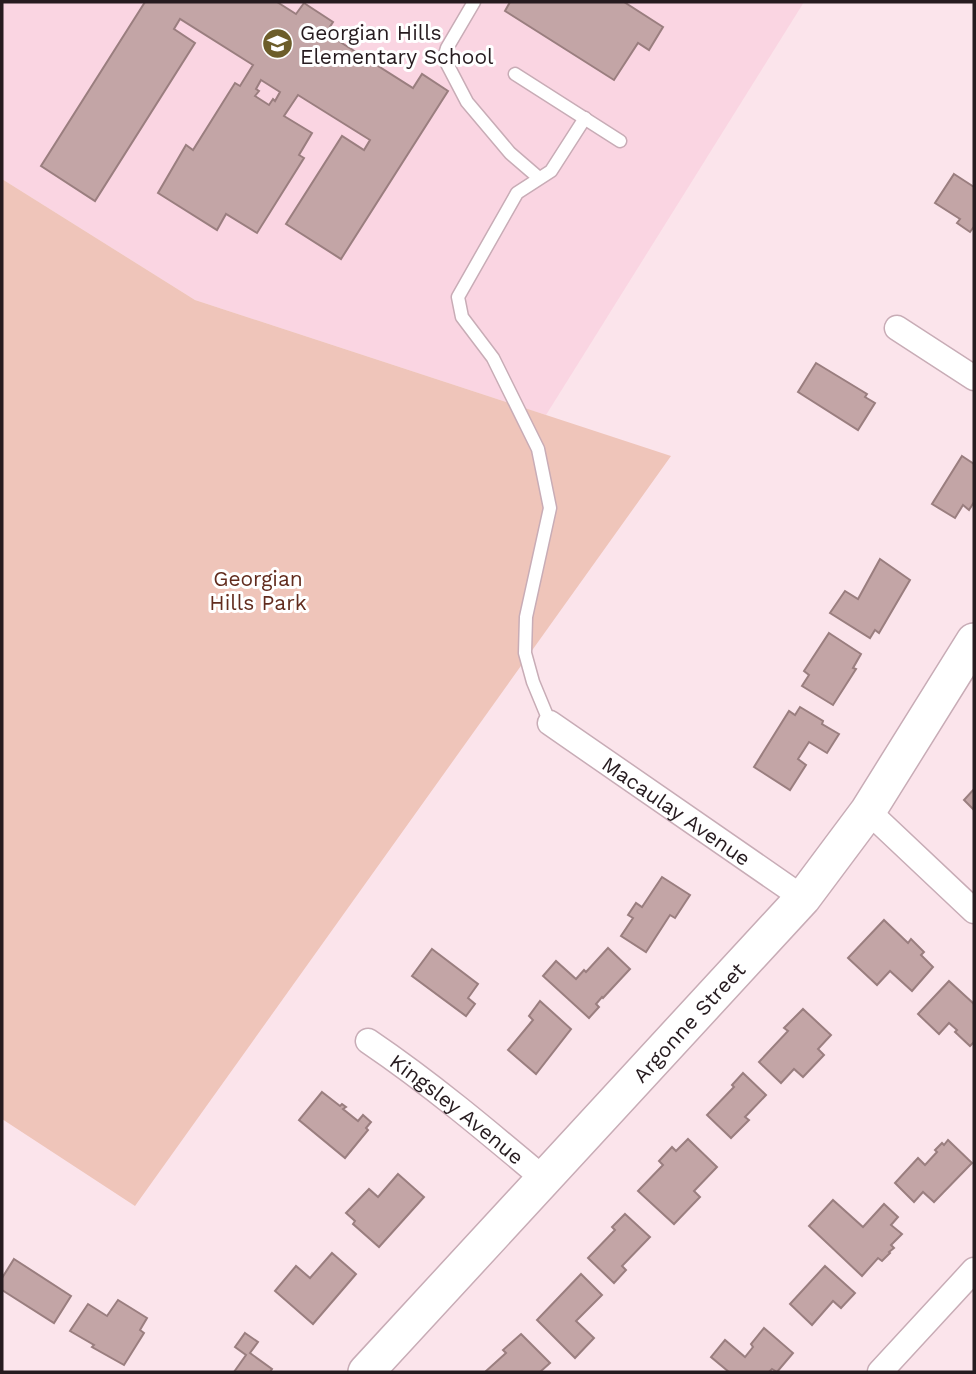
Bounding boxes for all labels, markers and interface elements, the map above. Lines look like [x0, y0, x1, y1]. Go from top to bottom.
place label: Georgian Hills Elementary School [300, 20, 494, 69]
school or university icon: Georgian Hills Elementary School [260, 27, 294, 61]
park label: Georgian Hills Park [209, 566, 307, 615]
street label: Macaulay Avenue [598, 751, 756, 871]
street label: Argonne Street [627, 957, 750, 1087]
street label: Kingsley Avenue [385, 1048, 529, 1169]

